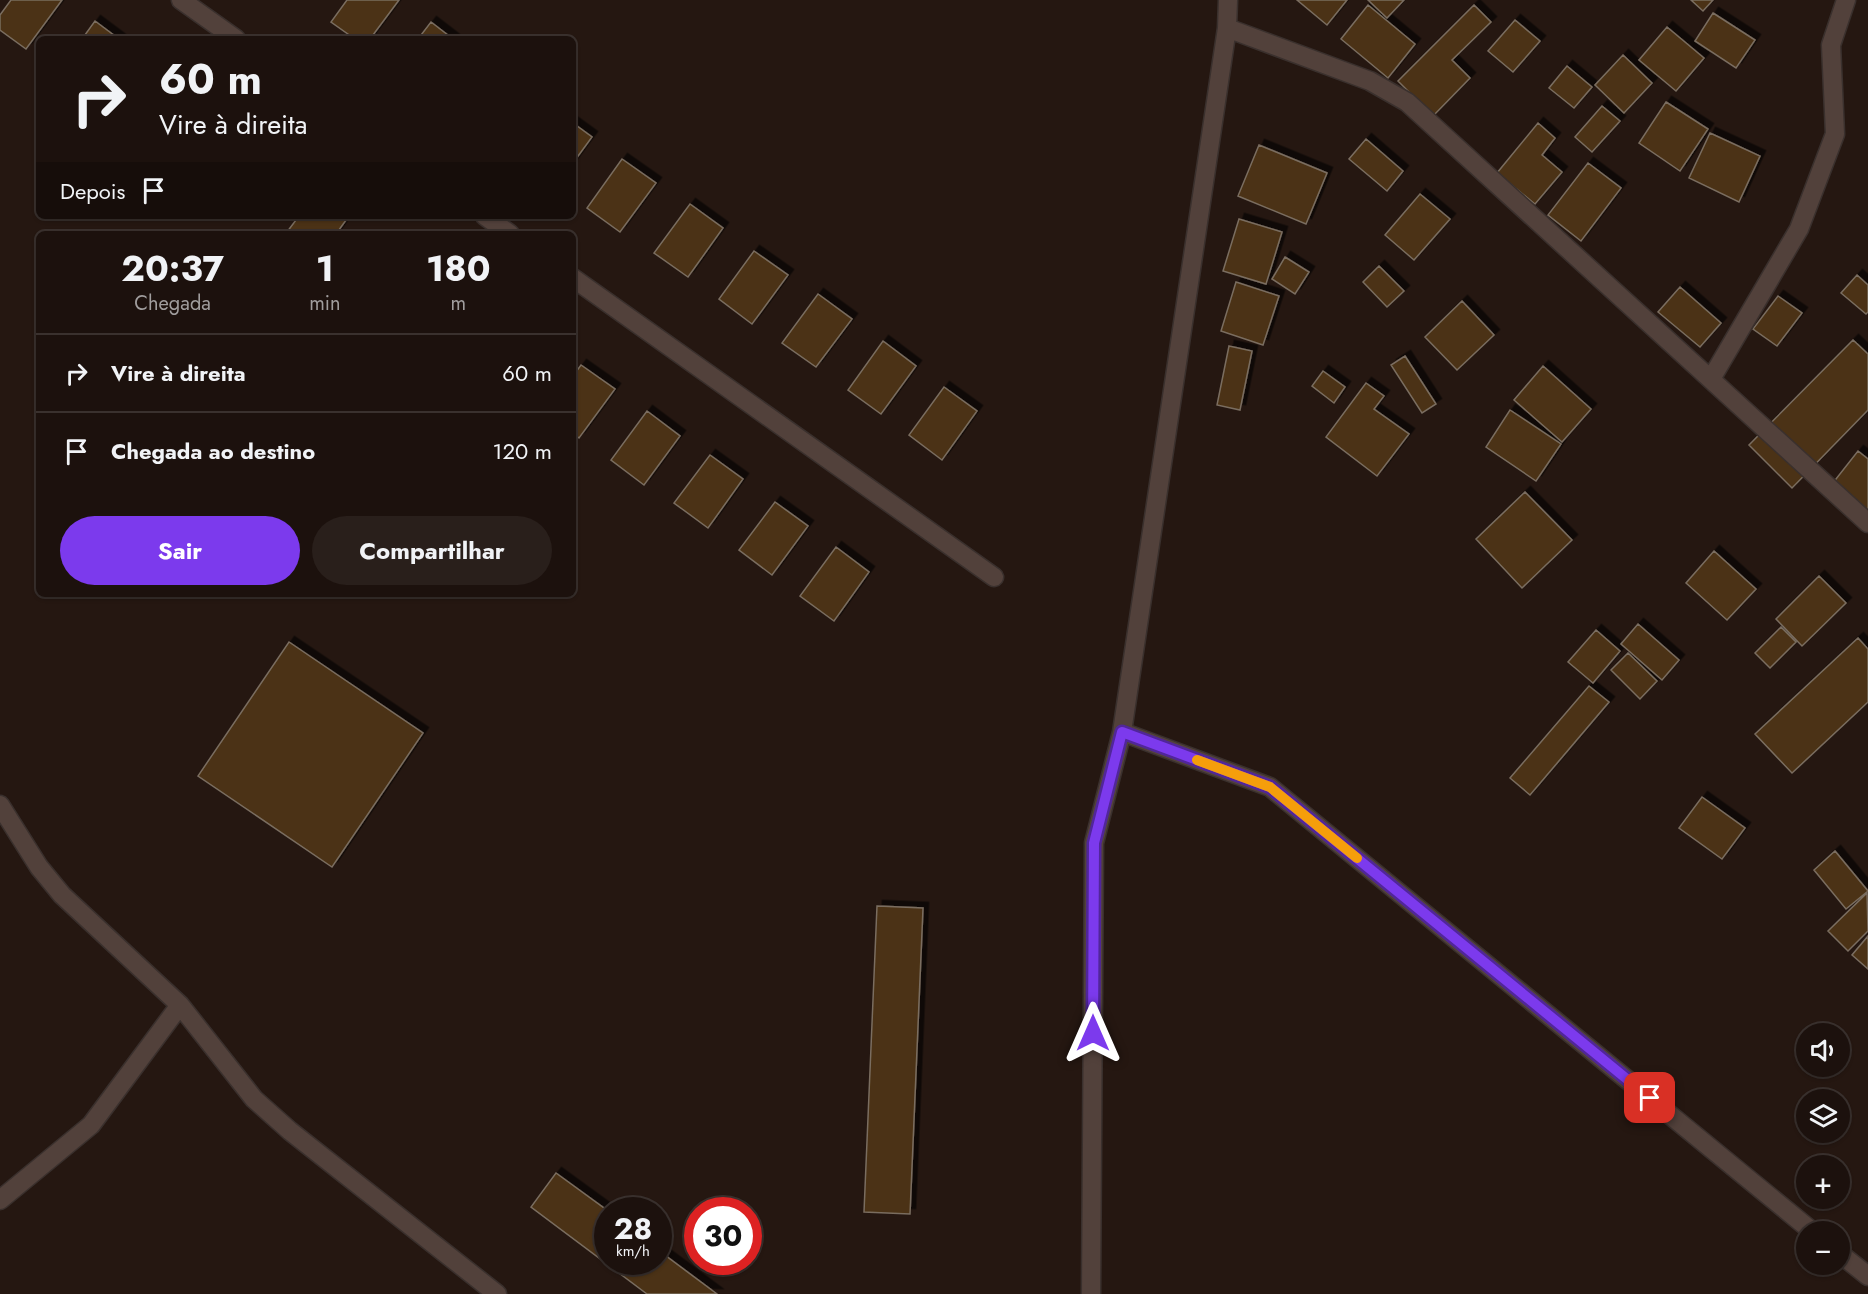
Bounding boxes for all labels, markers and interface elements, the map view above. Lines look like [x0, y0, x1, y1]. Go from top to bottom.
text: 60 m [159, 49, 262, 110]
icon: right [60, 60, 138, 138]
text: Vire à direita [159, 105, 308, 144]
icon: arrive [137, 174, 170, 207]
text: Depois [60, 175, 125, 207]
text: 20:37 [121, 242, 224, 294]
text: 1 [316, 242, 334, 294]
text: 180 [426, 242, 491, 294]
text: Chegada [134, 289, 211, 318]
text: min [309, 289, 341, 318]
text: m [450, 289, 466, 318]
icon: right [60, 357, 93, 390]
text: Vire à direita [111, 357, 246, 389]
text: 60 m [502, 357, 552, 389]
icon: arrive [60, 435, 93, 468]
text: Chegada ao destino [111, 435, 315, 467]
text: 120 m [493, 435, 552, 467]
button: Sair [60, 516, 300, 585]
button: Compartilhar [312, 516, 552, 585]
position arrow [1061, 1001, 1125, 1065]
map controls [1796, 1023, 1850, 1275]
button: sound [1796, 1023, 1850, 1077]
pin [1624, 1072, 1675, 1123]
icon: arrive [1633, 1081, 1666, 1114]
button: layers [1796, 1089, 1850, 1143]
button: + [1796, 1155, 1850, 1209]
speed limit sign: 30 [684, 1197, 762, 1275]
text: 28 [614, 1207, 652, 1250]
button: − [1796, 1221, 1850, 1275]
text: km/h [616, 1240, 650, 1262]

